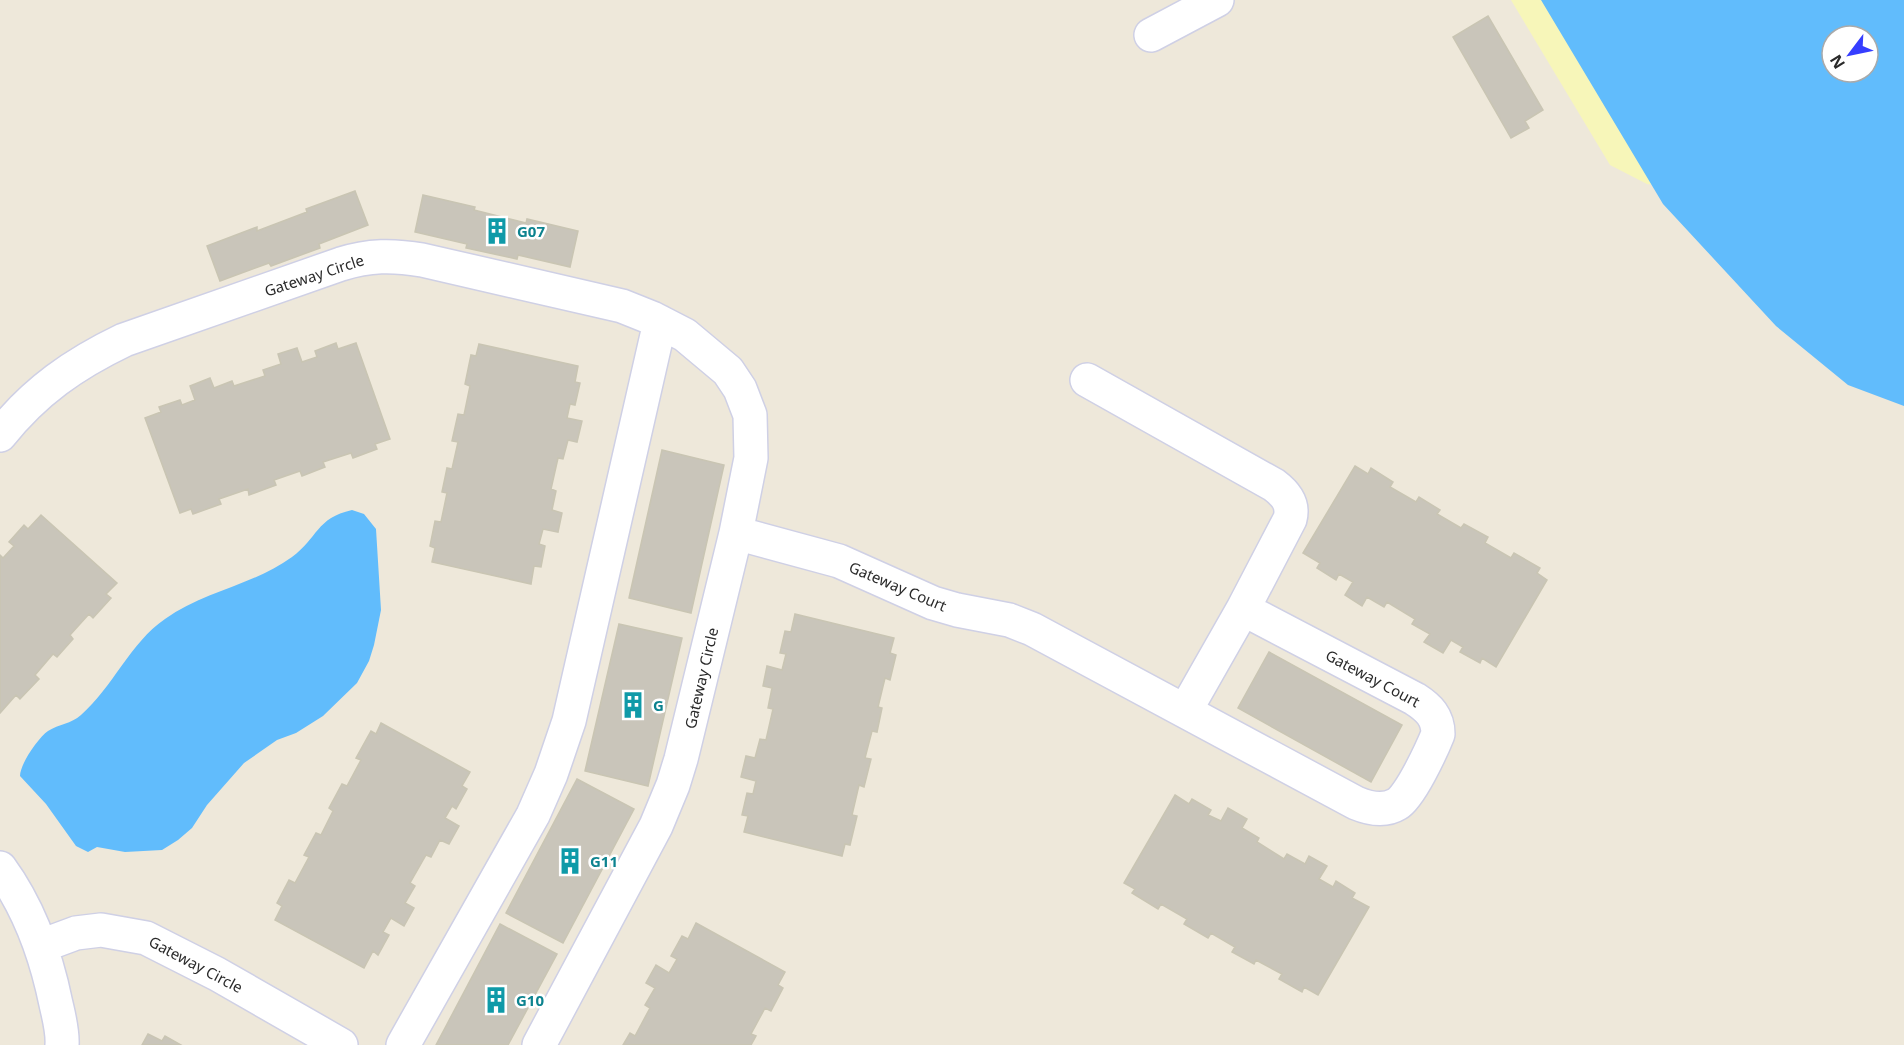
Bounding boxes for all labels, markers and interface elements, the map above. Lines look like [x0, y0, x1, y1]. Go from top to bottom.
north arrow [1820, 24, 1880, 84]
text: N [1825, 51, 1850, 73]
building icon: G07 [482, 216, 512, 246]
place label: G07 [517, 221, 545, 241]
street label: Gateway Circle [262, 250, 366, 300]
street label: Gateway Court [846, 556, 950, 616]
street label: Gateway Circle [680, 625, 722, 731]
street label: Gateway Court [1322, 645, 1424, 712]
building icon: G [618, 690, 648, 720]
place label: G [653, 695, 664, 715]
building icon: G11 [555, 846, 585, 876]
place label: G11 [590, 851, 618, 871]
street label: Gateway Circle [146, 931, 246, 997]
building icon: G10 [481, 985, 511, 1015]
place label: G10 [516, 990, 544, 1010]

